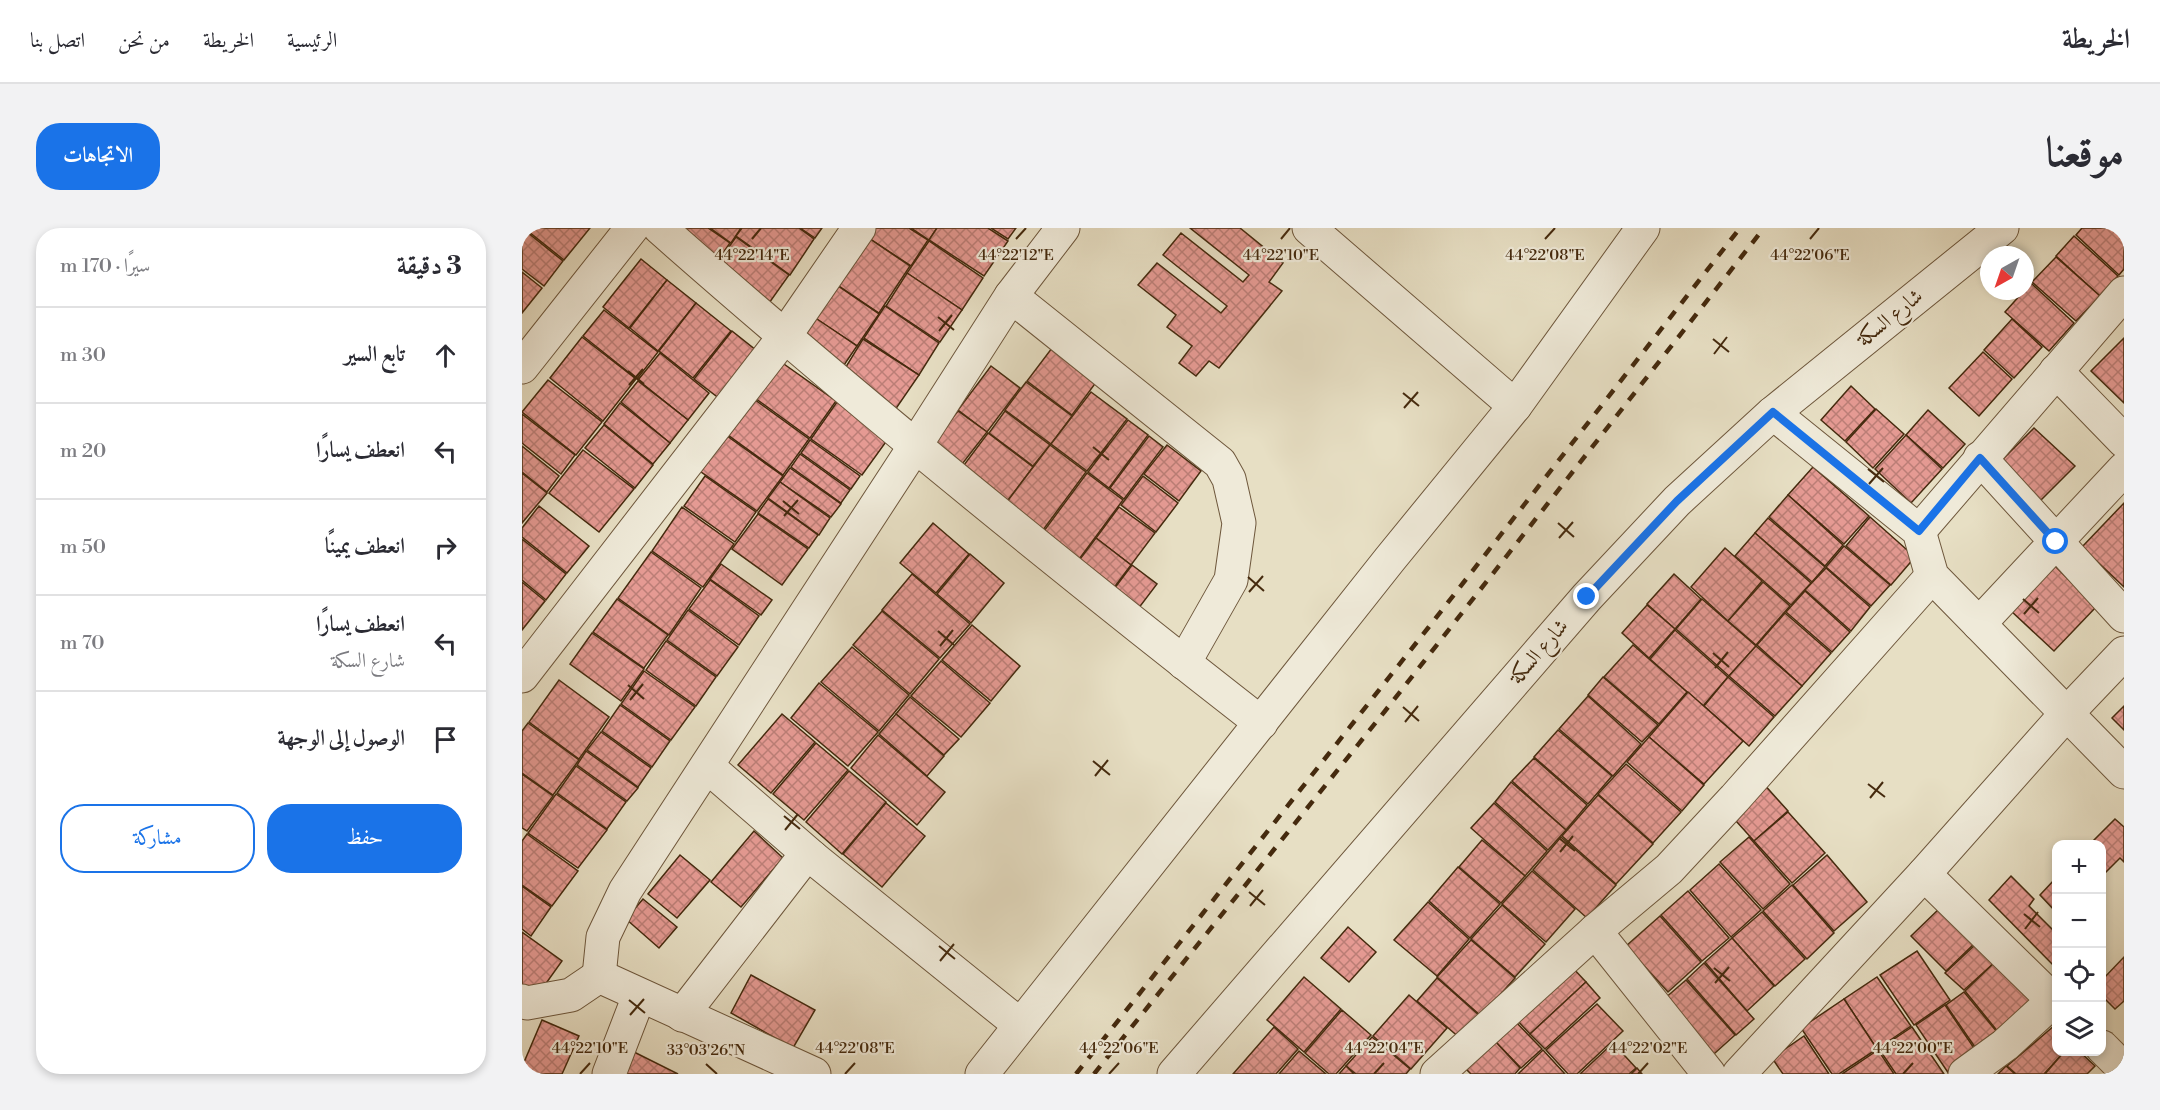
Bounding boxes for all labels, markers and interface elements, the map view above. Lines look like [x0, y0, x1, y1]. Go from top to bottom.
text: الخريطة [2062, 22, 2130, 57]
text: اتصل بنا [30, 28, 85, 54]
text: من نحن [118, 28, 170, 54]
text: الخريطة [203, 28, 254, 54]
text: الرئيسية [287, 28, 337, 54]
button: الاتجاهات [36, 123, 160, 190]
text: موقعنا [2046, 127, 2124, 180]
text: 44°22'14"E [714, 246, 790, 265]
text: 44°22'12"E [978, 246, 1054, 265]
text: 44°22'10"E [1243, 246, 1319, 265]
text: 44°22'08"E [1505, 246, 1585, 265]
text: 44°22'06"E [1770, 246, 1850, 265]
north arrow [1980, 246, 2034, 300]
text: 3 دقيقة [397, 250, 462, 282]
text: سيرًا · 170 m [60, 254, 150, 279]
street label: شارع السكة [1851, 283, 1931, 356]
icon: ahead [429, 339, 462, 372]
text: تابع السير [344, 341, 405, 368]
text: 30 m [60, 343, 106, 368]
icon: left [429, 435, 462, 468]
text: انعطف يسارًا [316, 437, 405, 464]
text: 20 m [60, 439, 106, 464]
route start [2042, 528, 2068, 554]
icon: right [429, 531, 462, 564]
text: انعطف يمينًا [325, 533, 405, 560]
text: 50 m [60, 535, 106, 560]
route end [1573, 583, 1599, 609]
text: انعطف يسارًا [316, 611, 405, 638]
street label: شارع السكة [1503, 614, 1577, 693]
icon: left [429, 627, 462, 660]
text: 70 m [60, 631, 105, 656]
text: شارع السكة [331, 649, 405, 674]
icon: arrive [429, 723, 462, 756]
text: الوصول إلى الوجهة [277, 725, 405, 752]
button: مشاركة [60, 804, 255, 873]
button: حفظ [267, 804, 462, 873]
map controls [2052, 840, 2106, 1056]
button: + [2052, 840, 2106, 894]
button: − [2052, 894, 2106, 948]
button: locate [2052, 948, 2106, 1002]
button: layers [2052, 1002, 2106, 1056]
text: 44°22'10"E [552, 1039, 628, 1058]
text: 44°22'08"E [815, 1039, 895, 1058]
text: 44°22'06"E [1079, 1039, 1159, 1058]
text: 44°22'04"E [1344, 1039, 1424, 1058]
text: 44°22'02"E [1609, 1039, 1687, 1058]
text: 44°22'00"E [1873, 1039, 1953, 1058]
text: 33°03'26"N [667, 1041, 745, 1060]

